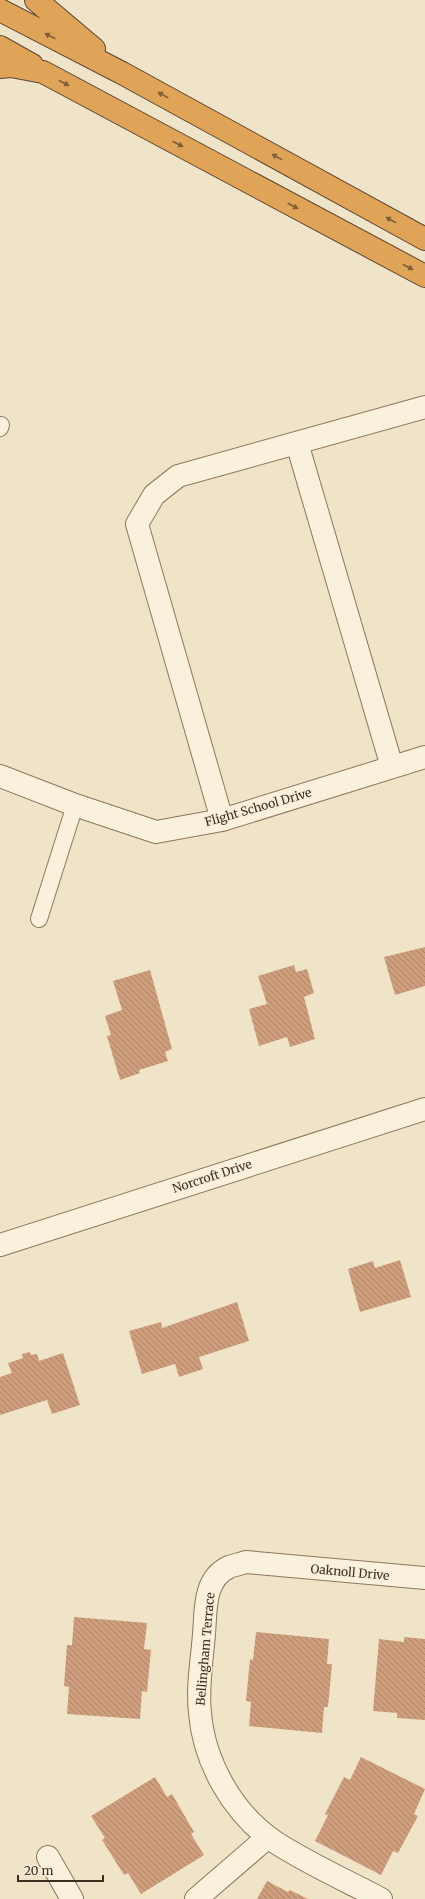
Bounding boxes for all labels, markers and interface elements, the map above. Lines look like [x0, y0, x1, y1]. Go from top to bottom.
one-way arrow [45, 33, 56, 39]
one-way arrow [58, 80, 70, 86]
one-way arrow [157, 91, 169, 98]
one-way arrow [173, 141, 184, 147]
one-way arrow [271, 154, 283, 161]
one-way arrow [287, 202, 299, 209]
one-way arrow [385, 217, 397, 223]
one-way arrow [402, 264, 413, 270]
street label: Flight School Drive [203, 785, 313, 829]
street label: Norcroft Drive [170, 1156, 254, 1196]
street label: Oaknoll Drive [310, 1561, 390, 1583]
street label: Bellingham Terrace [193, 1592, 217, 1706]
scale bar [18, 1857, 103, 1883]
text: 20 m [24, 1863, 53, 1878]

